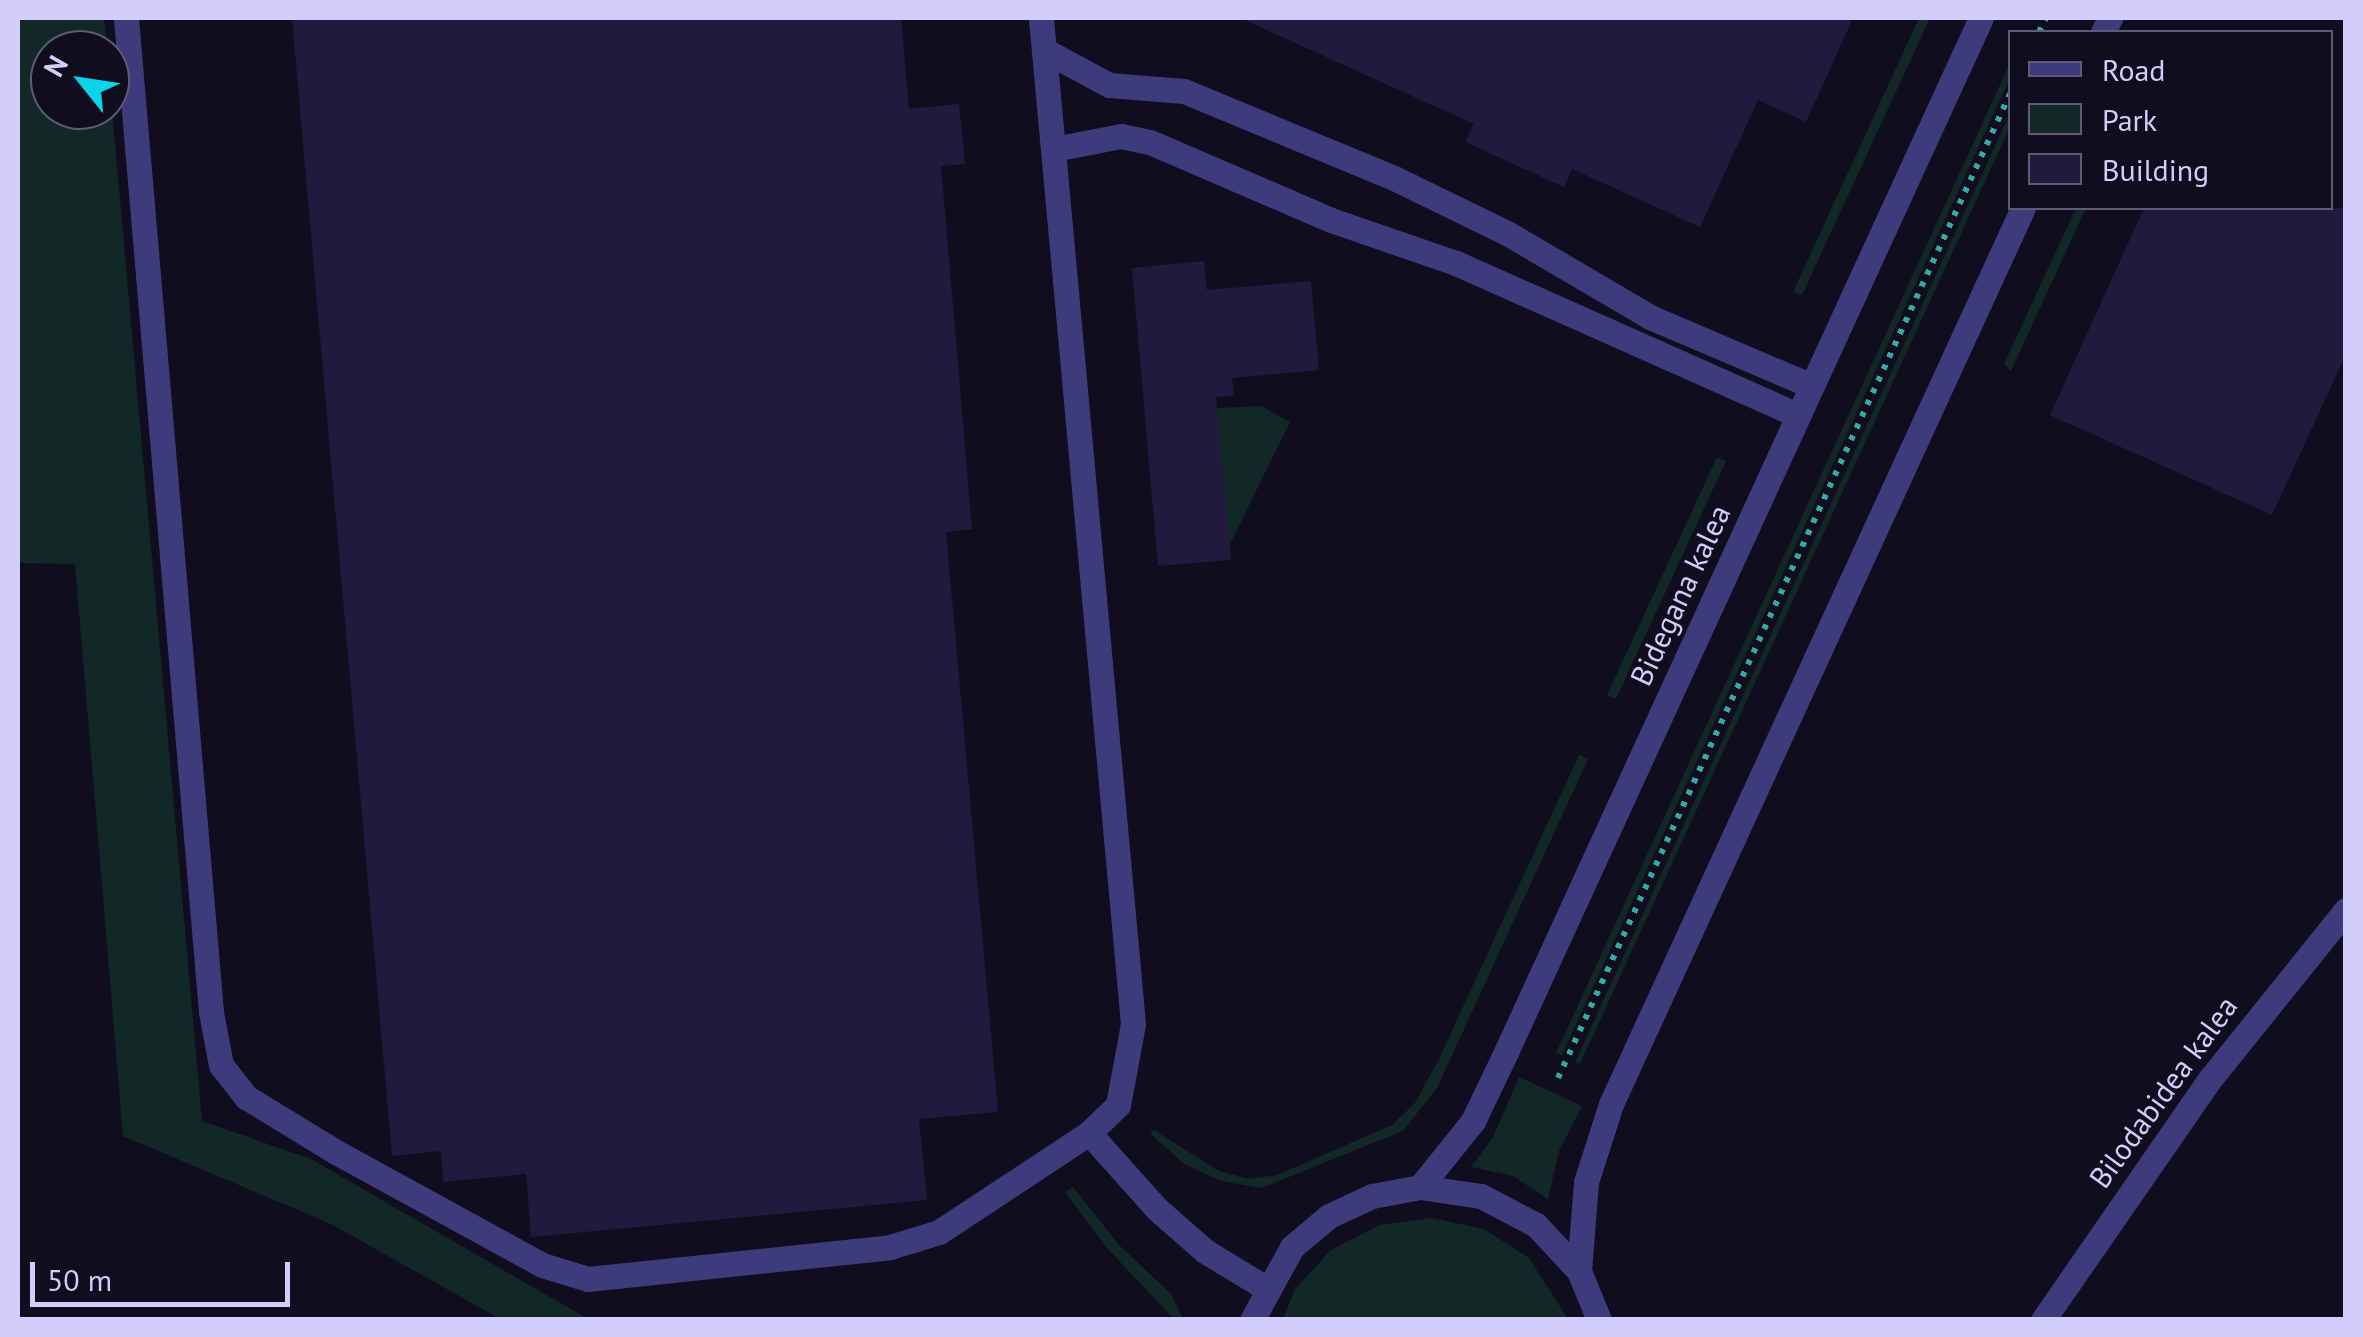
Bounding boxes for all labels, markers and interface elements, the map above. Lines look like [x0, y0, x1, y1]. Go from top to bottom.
north arrow [30, 30, 130, 130]
legend [2008, 30, 2333, 210]
text: N [35, 49, 76, 83]
text: Road [2102, 50, 2166, 89]
text: Park [2102, 100, 2157, 139]
text: Building [2102, 150, 2209, 189]
street label: Bidegana kalea [1622, 499, 1738, 691]
street label: Bilodabidea kalea [2081, 989, 2245, 1195]
scale bar [35, 1242, 295, 1304]
text: 50 m [47, 1260, 112, 1299]

